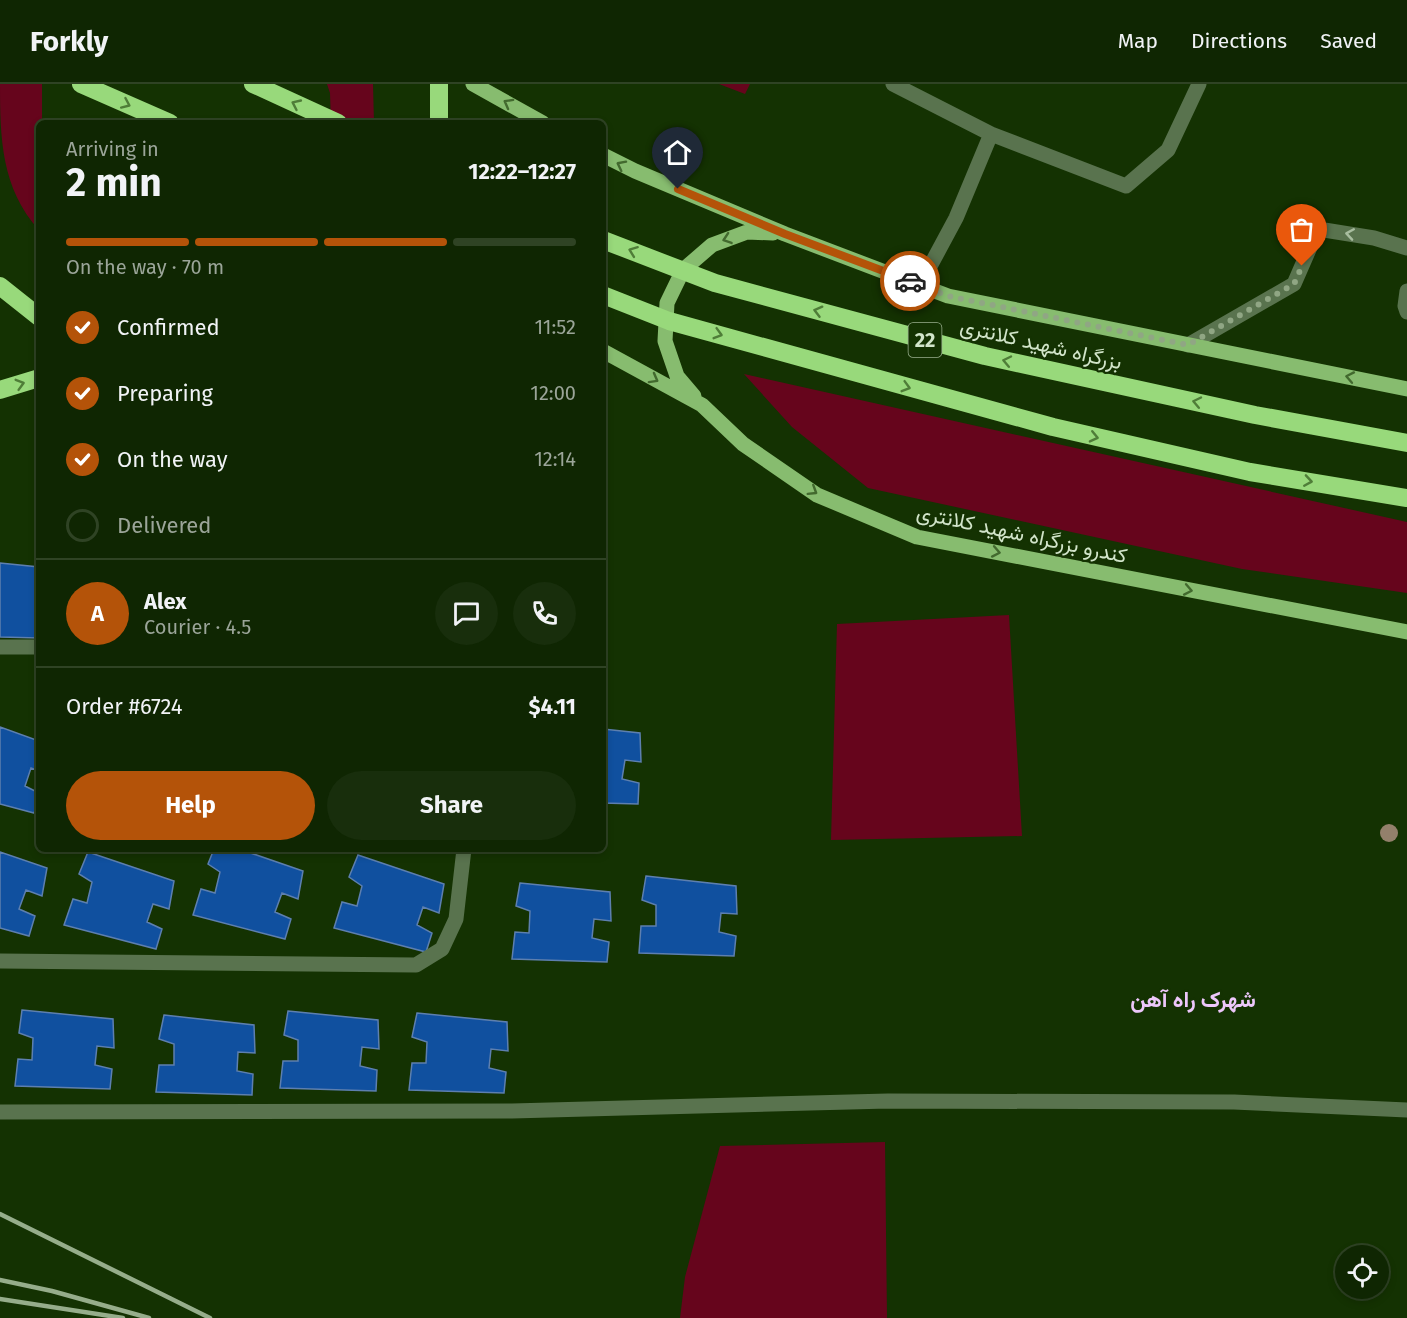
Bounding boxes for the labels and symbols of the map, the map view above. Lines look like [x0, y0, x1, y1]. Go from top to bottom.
one-way arrow [119, 96, 130, 108]
one-way arrow [291, 99, 302, 111]
one-way arrow [504, 99, 514, 111]
pin [652, 127, 703, 189]
one-way arrow [617, 160, 628, 172]
pin [1276, 204, 1327, 266]
one-way arrow [1346, 229, 1355, 241]
one-way arrow [722, 232, 733, 245]
one-way arrow [628, 246, 639, 259]
courier [880, 251, 940, 311]
one-way arrow [814, 305, 824, 318]
street label: بزرگراه شهید کلانتری [958, 313, 1124, 375]
road number: 22 [908, 323, 942, 357]
one-way arrow [712, 327, 723, 339]
one-way arrow [1002, 355, 1012, 368]
one-way arrow [1345, 371, 1355, 384]
one-way arrow [648, 372, 659, 383]
one-way arrow [14, 379, 24, 391]
one-way arrow [901, 379, 911, 392]
one-way arrow [1193, 396, 1203, 409]
one-way arrow [1089, 429, 1099, 442]
one-way arrow [1303, 475, 1313, 487]
one-way arrow [806, 484, 817, 495]
street label: کندرو بزرگراه شهید کلانتری [914, 499, 1130, 569]
one-way arrow [991, 545, 1001, 558]
one-way arrow [1183, 583, 1193, 596]
district label: شهرک راه آهن [1130, 986, 1256, 1013]

